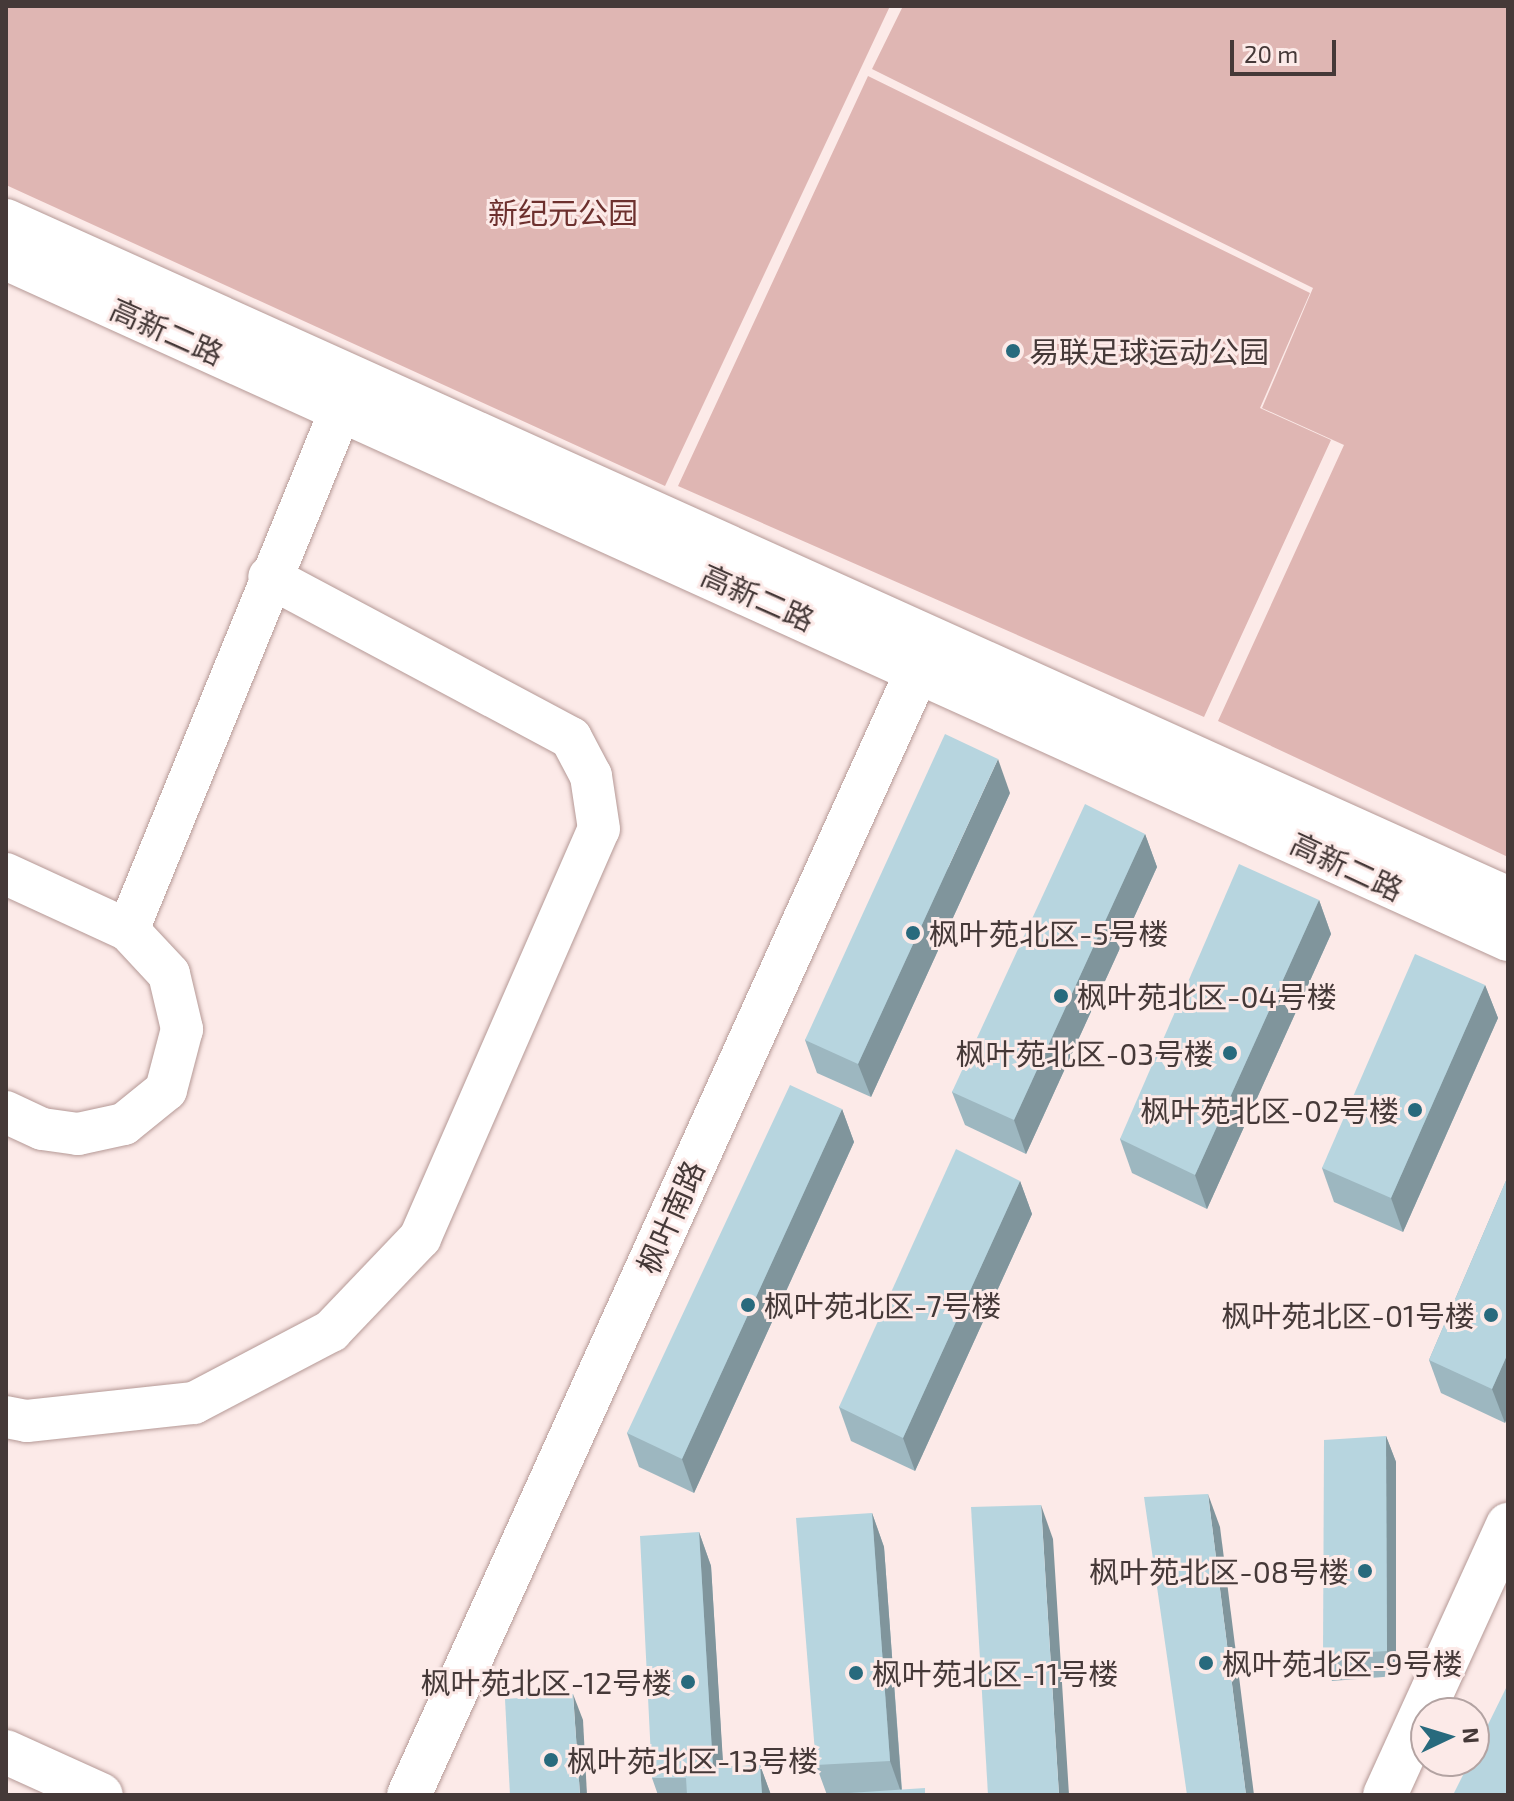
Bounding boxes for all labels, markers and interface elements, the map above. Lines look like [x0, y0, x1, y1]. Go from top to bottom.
scale bar [1234, 24, 1340, 74]
text: 20 m [1244, 39, 1298, 68]
park label: 新纪元公园 [488, 194, 638, 230]
street label: 高新二路 [105, 290, 229, 372]
place label: 易联足球运动公园 [1029, 333, 1269, 369]
marker: 易联足球运动公园 [1004, 342, 1022, 360]
street label: 高新二路 [696, 556, 820, 638]
street label: 高新二路 [1285, 824, 1409, 908]
place label: 枫叶苑北区-5号楼 [929, 915, 1169, 951]
marker: 枫叶苑北区-5号楼 [904, 924, 922, 942]
place label: 枫叶苑北区-04号楼 [1077, 978, 1337, 1014]
marker: 枫叶苑北区-04号楼 [1052, 987, 1070, 1005]
place label: 枫叶苑北区-03号楼 [956, 1035, 1214, 1071]
marker: 枫叶苑北区-03号楼 [1221, 1044, 1239, 1062]
place label: 枫叶苑北区-02号楼 [1141, 1092, 1399, 1128]
marker: 枫叶苑北区-02号楼 [1406, 1101, 1424, 1119]
street label: 枫叶南路 [629, 1155, 711, 1279]
place label: 枫叶苑北区-7号楼 [764, 1287, 1002, 1323]
marker: 枫叶苑北区-7号楼 [739, 1296, 757, 1314]
place label: 枫叶苑北区-01号楼 [1222, 1297, 1475, 1333]
marker: 枫叶苑北区-01号楼 [1482, 1306, 1500, 1324]
place label: 枫叶苑北区-08号楼 [1089, 1553, 1349, 1589]
marker: 枫叶苑北区-08号楼 [1356, 1562, 1374, 1580]
place label: 枫叶苑北区-9号楼 [1222, 1645, 1463, 1681]
marker: 枫叶苑北区-9号楼 [1197, 1654, 1215, 1672]
place label: 枫叶苑北区-11号楼 [872, 1655, 1118, 1691]
place label: 枫叶苑北区-12号楼 [421, 1664, 672, 1700]
marker: 枫叶苑北区-11号楼 [847, 1664, 865, 1682]
marker: 枫叶苑北区-12号楼 [679, 1673, 697, 1691]
north arrow [1410, 1697, 1490, 1777]
text: N [1458, 1727, 1485, 1744]
place label: 枫叶苑北区-13号楼 [567, 1742, 818, 1778]
marker: 枫叶苑北区-13号楼 [542, 1751, 560, 1769]

